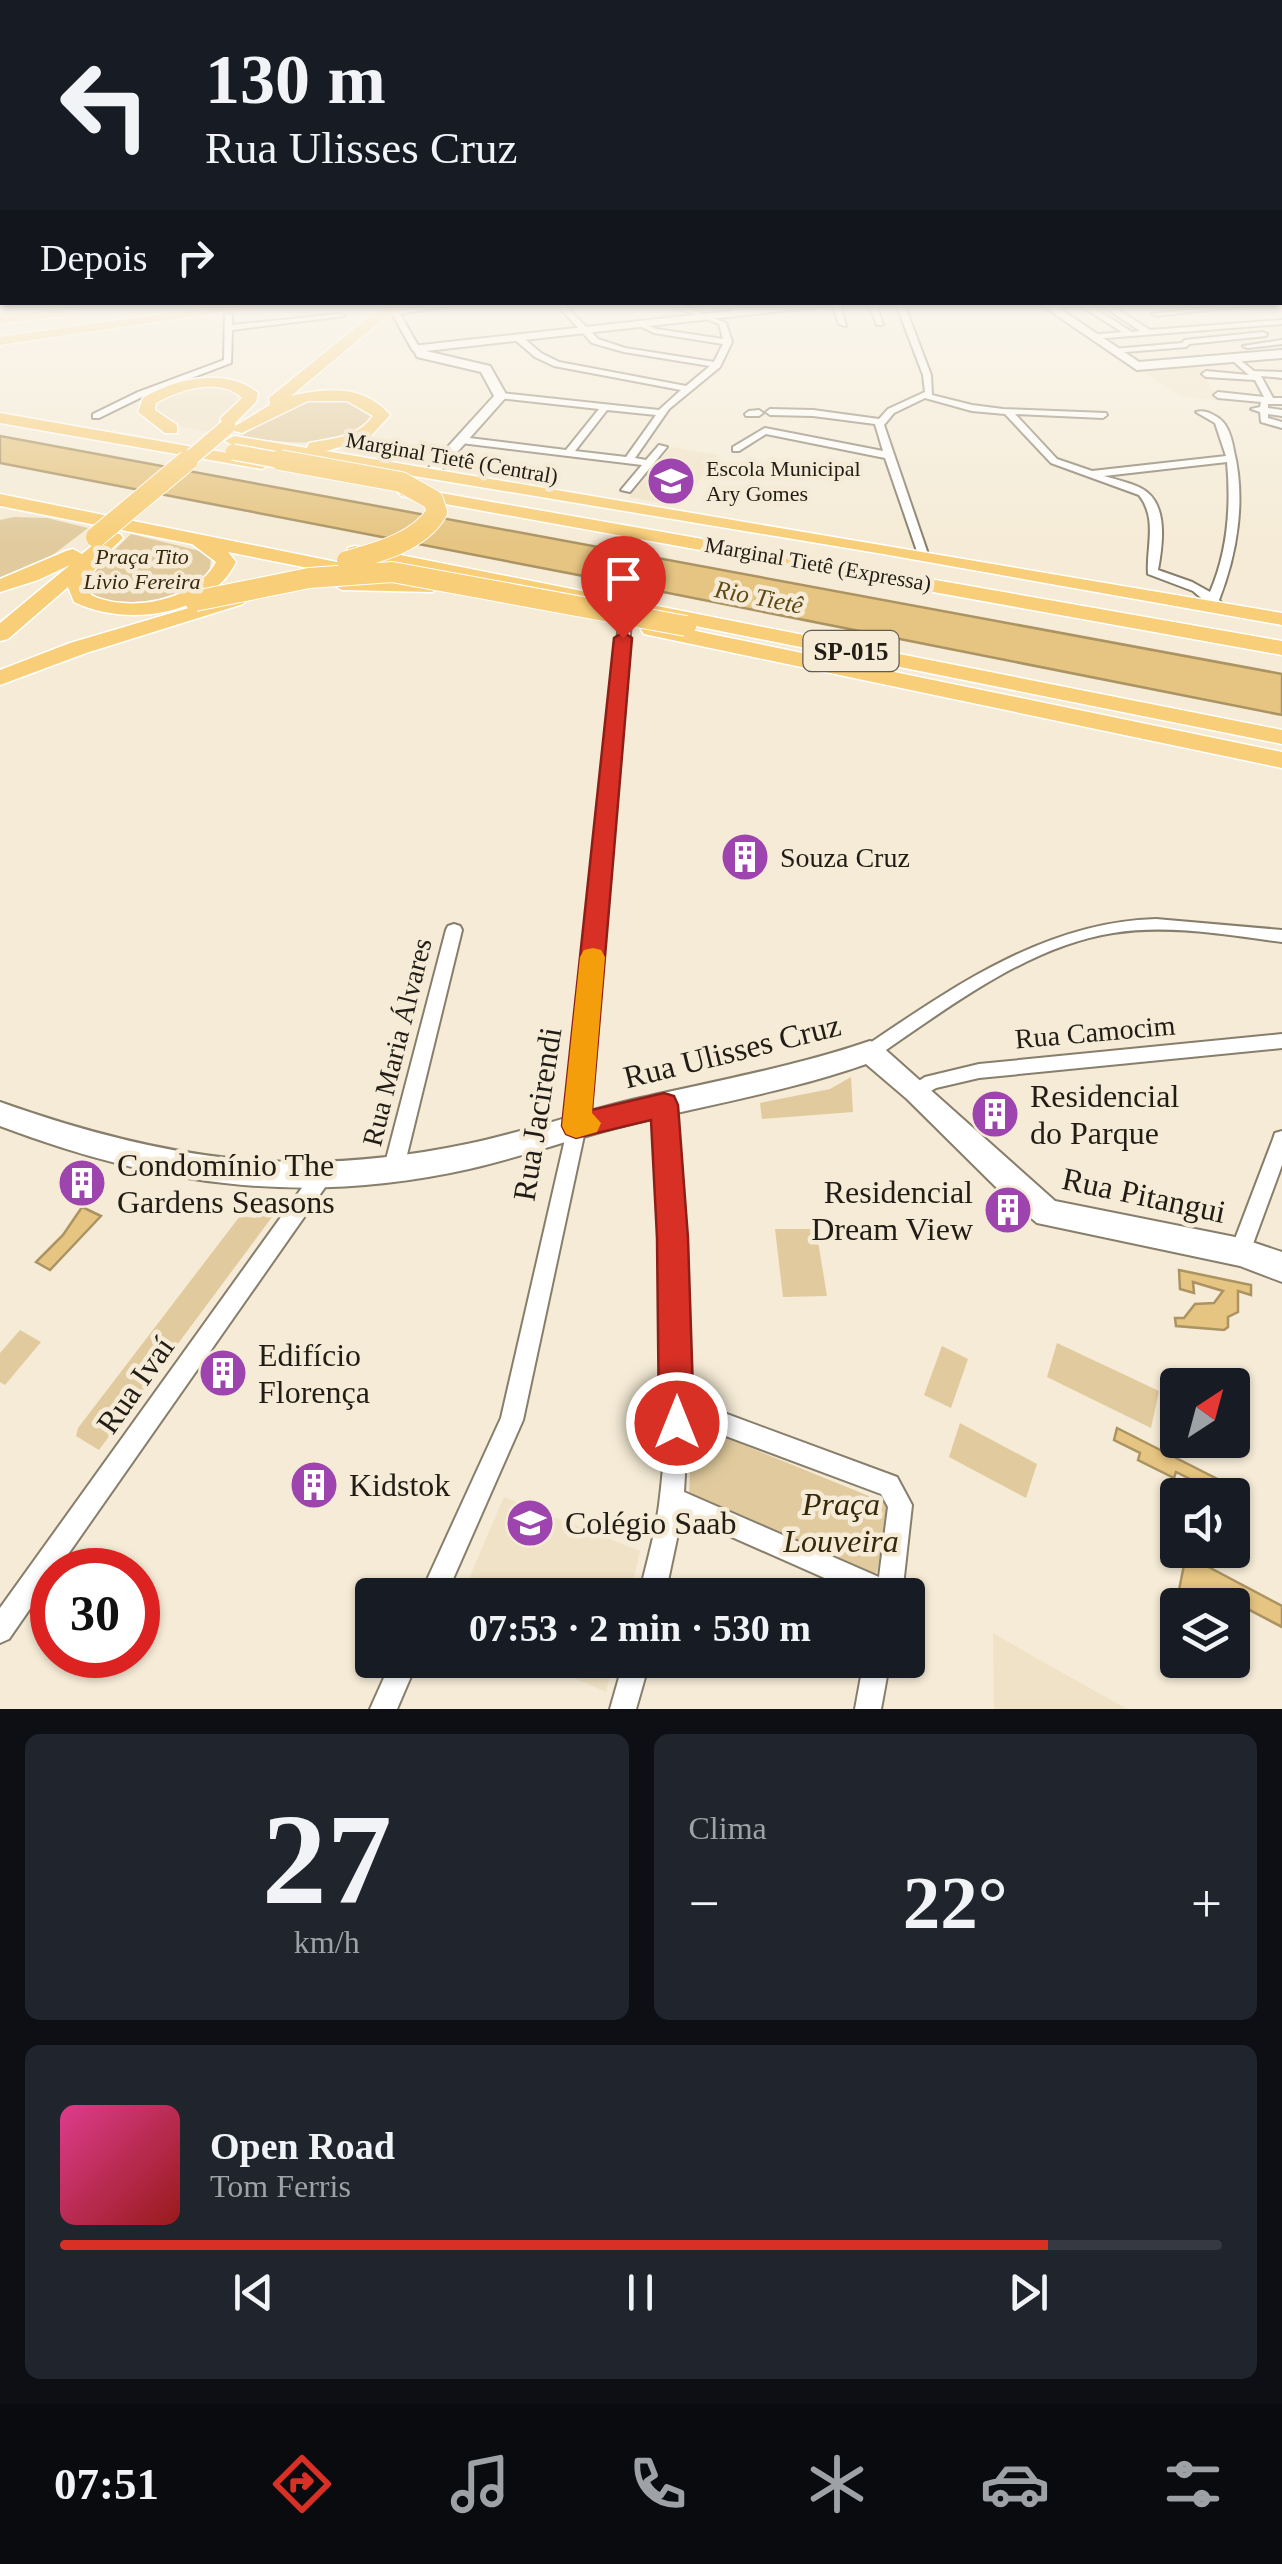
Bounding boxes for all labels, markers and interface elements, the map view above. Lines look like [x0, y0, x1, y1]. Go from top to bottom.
icon: left [40, 40, 170, 170]
text: 130 m [205, 41, 386, 118]
text: Rua Ulisses Cruz [205, 123, 517, 173]
icon: right [168, 230, 223, 285]
text: Depois [40, 237, 148, 279]
street label: Marginal Tietê (Central) [344, 427, 560, 489]
school or university icon: Escola Municipal Ary Gomes [645, 455, 697, 507]
place label: Escola Municipal Ary Gomes [706, 456, 861, 506]
street label: Marginal Tietê (Expressa) [703, 532, 933, 596]
pin [581, 536, 666, 639]
park label: Praça Tito Livio Fereira [82, 544, 201, 594]
icon: arrive [596, 551, 651, 606]
water label: Rio Tietê [711, 575, 806, 619]
road number: SP-015 [804, 631, 898, 671]
building icon: Souza Cruz [719, 831, 771, 883]
place label: Souza Cruz [780, 842, 910, 873]
street label: Rua Maria Álvares [356, 935, 438, 1149]
street label: Rua Ulisses Cruz [620, 1007, 844, 1095]
street label: Rua Camocim [1013, 1010, 1177, 1054]
street label: Rua Jacirendi [506, 1025, 568, 1203]
place label: Residencial do Parque [1030, 1078, 1179, 1151]
building icon: Residencial do Parque [969, 1088, 1021, 1140]
place label: Condomínio The Gardens Seasons [117, 1147, 335, 1220]
building icon: Condomínio The Gardens Seasons [56, 1157, 108, 1209]
street label: Rua Pitangui [1059, 1160, 1229, 1230]
place label: Residencial Dream View [811, 1174, 973, 1247]
building icon: Residencial Dream View [982, 1184, 1034, 1236]
street label: Rua Ivaí [89, 1330, 181, 1440]
place label: Edifício Florença [258, 1337, 370, 1410]
building icon: Edifício Florença [197, 1347, 249, 1399]
north arrow [1160, 1368, 1250, 1458]
map controls [1160, 1368, 1250, 1678]
position arrow [625, 1371, 729, 1475]
building icon: Kidstok [288, 1459, 340, 1511]
place label: Kidstok [349, 1467, 450, 1503]
button: sound [1160, 1478, 1250, 1568]
park label: Praça Louveira [782, 1486, 899, 1559]
school or university icon: Colégio Saab [504, 1497, 556, 1549]
place label: Colégio Saab [565, 1505, 737, 1541]
speed limit sign: 30 [30, 1548, 160, 1678]
button: layers [1160, 1588, 1250, 1678]
text: 07:53 · 2 min · 530 m [469, 1607, 811, 1649]
text: 27 [262, 1787, 392, 1931]
text: Clima [689, 1810, 767, 1846]
text: 22° [903, 1861, 1008, 1944]
text: − [689, 1873, 720, 1934]
text: + [1191, 1873, 1222, 1934]
text: km/h [294, 1924, 360, 1960]
text: Open Road [210, 2125, 395, 2167]
text: Tom Ferris [210, 2168, 351, 2204]
icon: previous [226, 2265, 281, 2320]
icon: pause [613, 2265, 668, 2320]
icon: next [1001, 2265, 1056, 2320]
icon: directions [267, 2449, 337, 2519]
icon: music [445, 2449, 515, 2519]
icon: phone [623, 2449, 693, 2519]
icon: climate [802, 2449, 872, 2519]
icon: car [980, 2449, 1050, 2519]
icon: filters [1158, 2449, 1228, 2519]
text: 07:51 [54, 2459, 159, 2509]

